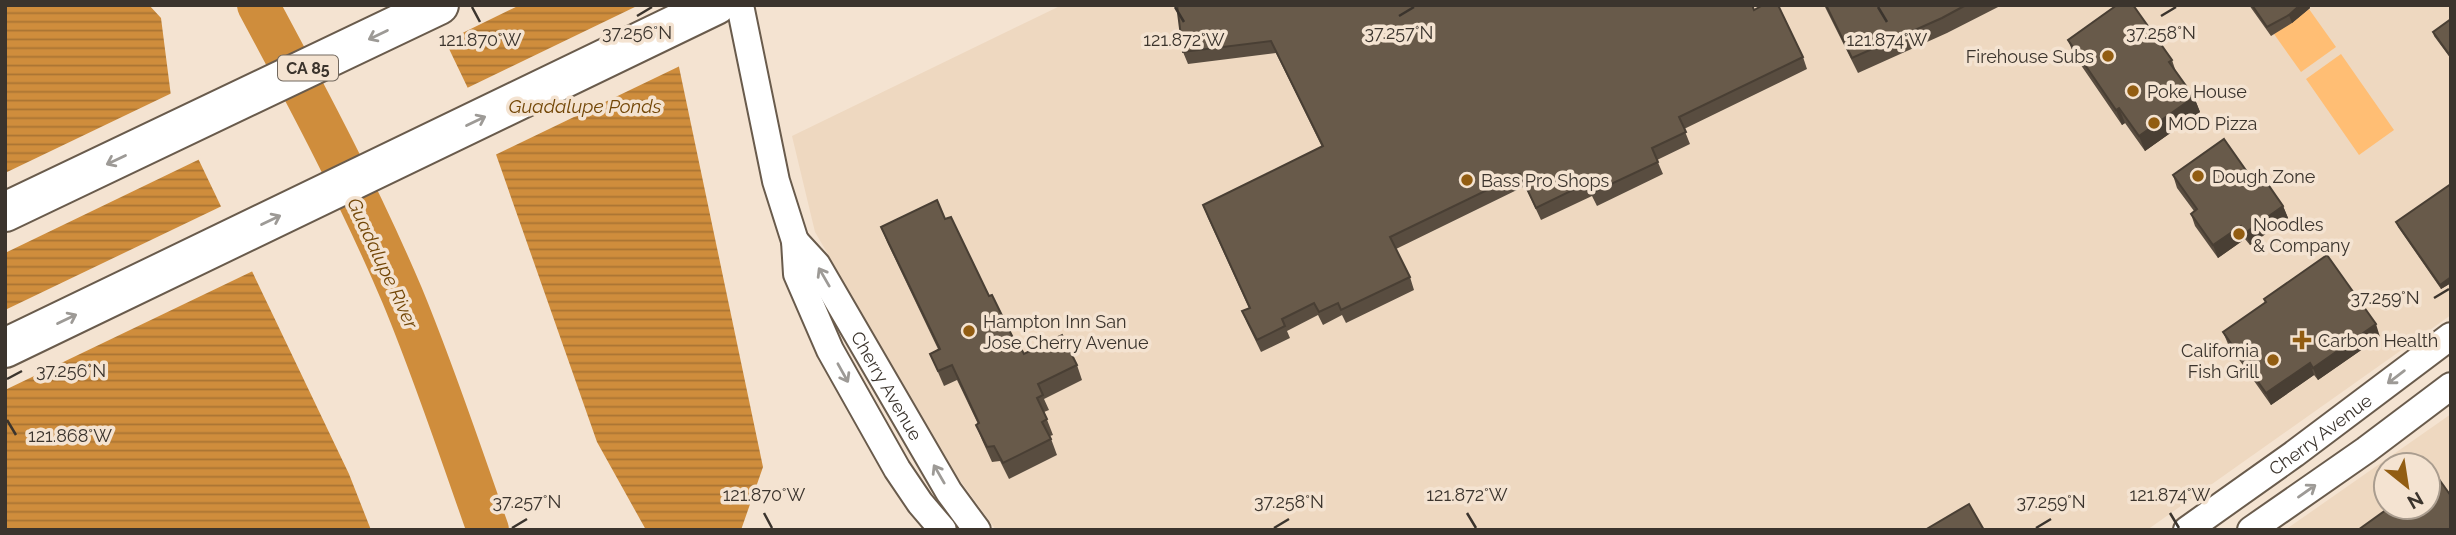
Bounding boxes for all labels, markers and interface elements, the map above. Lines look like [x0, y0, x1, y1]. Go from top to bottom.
text: 37.256°N [602, 22, 672, 43]
text: 37.257°N [1365, 22, 1433, 43]
text: 37.258°N [2126, 22, 2196, 43]
one-way arrow [368, 29, 389, 42]
text: 121.870°W [439, 29, 522, 50]
text: 121.872°W [1143, 29, 1225, 50]
text: 121.874°W [1847, 29, 1928, 50]
place label: Firehouse Subs [1966, 46, 2094, 67]
marker: Firehouse Subs [2100, 48, 2116, 64]
road number: CA 85 [278, 55, 338, 80]
place label: Poke House [2147, 81, 2247, 102]
marker: Poke House [2125, 83, 2141, 99]
water label: Guadalupe Ponds [508, 95, 662, 117]
one-way arrow [465, 113, 486, 127]
place label: MOD Pizza [2168, 113, 2257, 134]
marker: MOD Pizza [2146, 115, 2162, 131]
one-way arrow [106, 153, 127, 167]
place label: Dough Zone [2212, 166, 2316, 187]
marker: Dough Zone [2190, 168, 2206, 184]
place label: Bass Pro Shops [1481, 170, 1610, 191]
marker: Bass Pro Shops [1459, 172, 1475, 188]
water label: Guadalupe River [343, 194, 424, 333]
one-way arrow [261, 212, 282, 225]
place label: Noodles & Company [2253, 214, 2350, 256]
marker: Noodles & Company [2231, 226, 2247, 242]
one-way arrow [817, 268, 831, 288]
text: 37.259°N [2350, 287, 2420, 308]
one-way arrow [56, 311, 77, 325]
place label: Hampton Inn San Jose Cherry Avenue [983, 311, 1149, 353]
marker: Hampton Inn San Jose Cherry Avenue [961, 323, 977, 339]
street label: Cherry Avenue [847, 327, 927, 444]
marker: Carbon Health [2292, 330, 2312, 350]
place label: Carbon Health [2318, 330, 2438, 351]
place label: California Fish Grill [2181, 340, 2259, 382]
marker: California Fish Grill [2265, 352, 2281, 368]
text: 37.256°N [36, 360, 106, 381]
one-way arrow [836, 362, 850, 382]
one-way arrow [2387, 369, 2406, 384]
street label: Cherry Avenue [2265, 389, 2376, 479]
text: 121.868°W [28, 425, 112, 446]
north arrow [2372, 451, 2442, 521]
one-way arrow [931, 464, 945, 484]
text: 121.870°W [723, 484, 806, 505]
text: 121.872°W [1426, 484, 1508, 505]
text: 121.874°W [2130, 484, 2211, 505]
one-way arrow [2297, 484, 2316, 498]
text: N [2404, 488, 2427, 514]
text: 37.257°N [493, 491, 561, 512]
text: 37.258°N [1254, 491, 1324, 512]
text: 37.259°N [2016, 491, 2086, 512]

